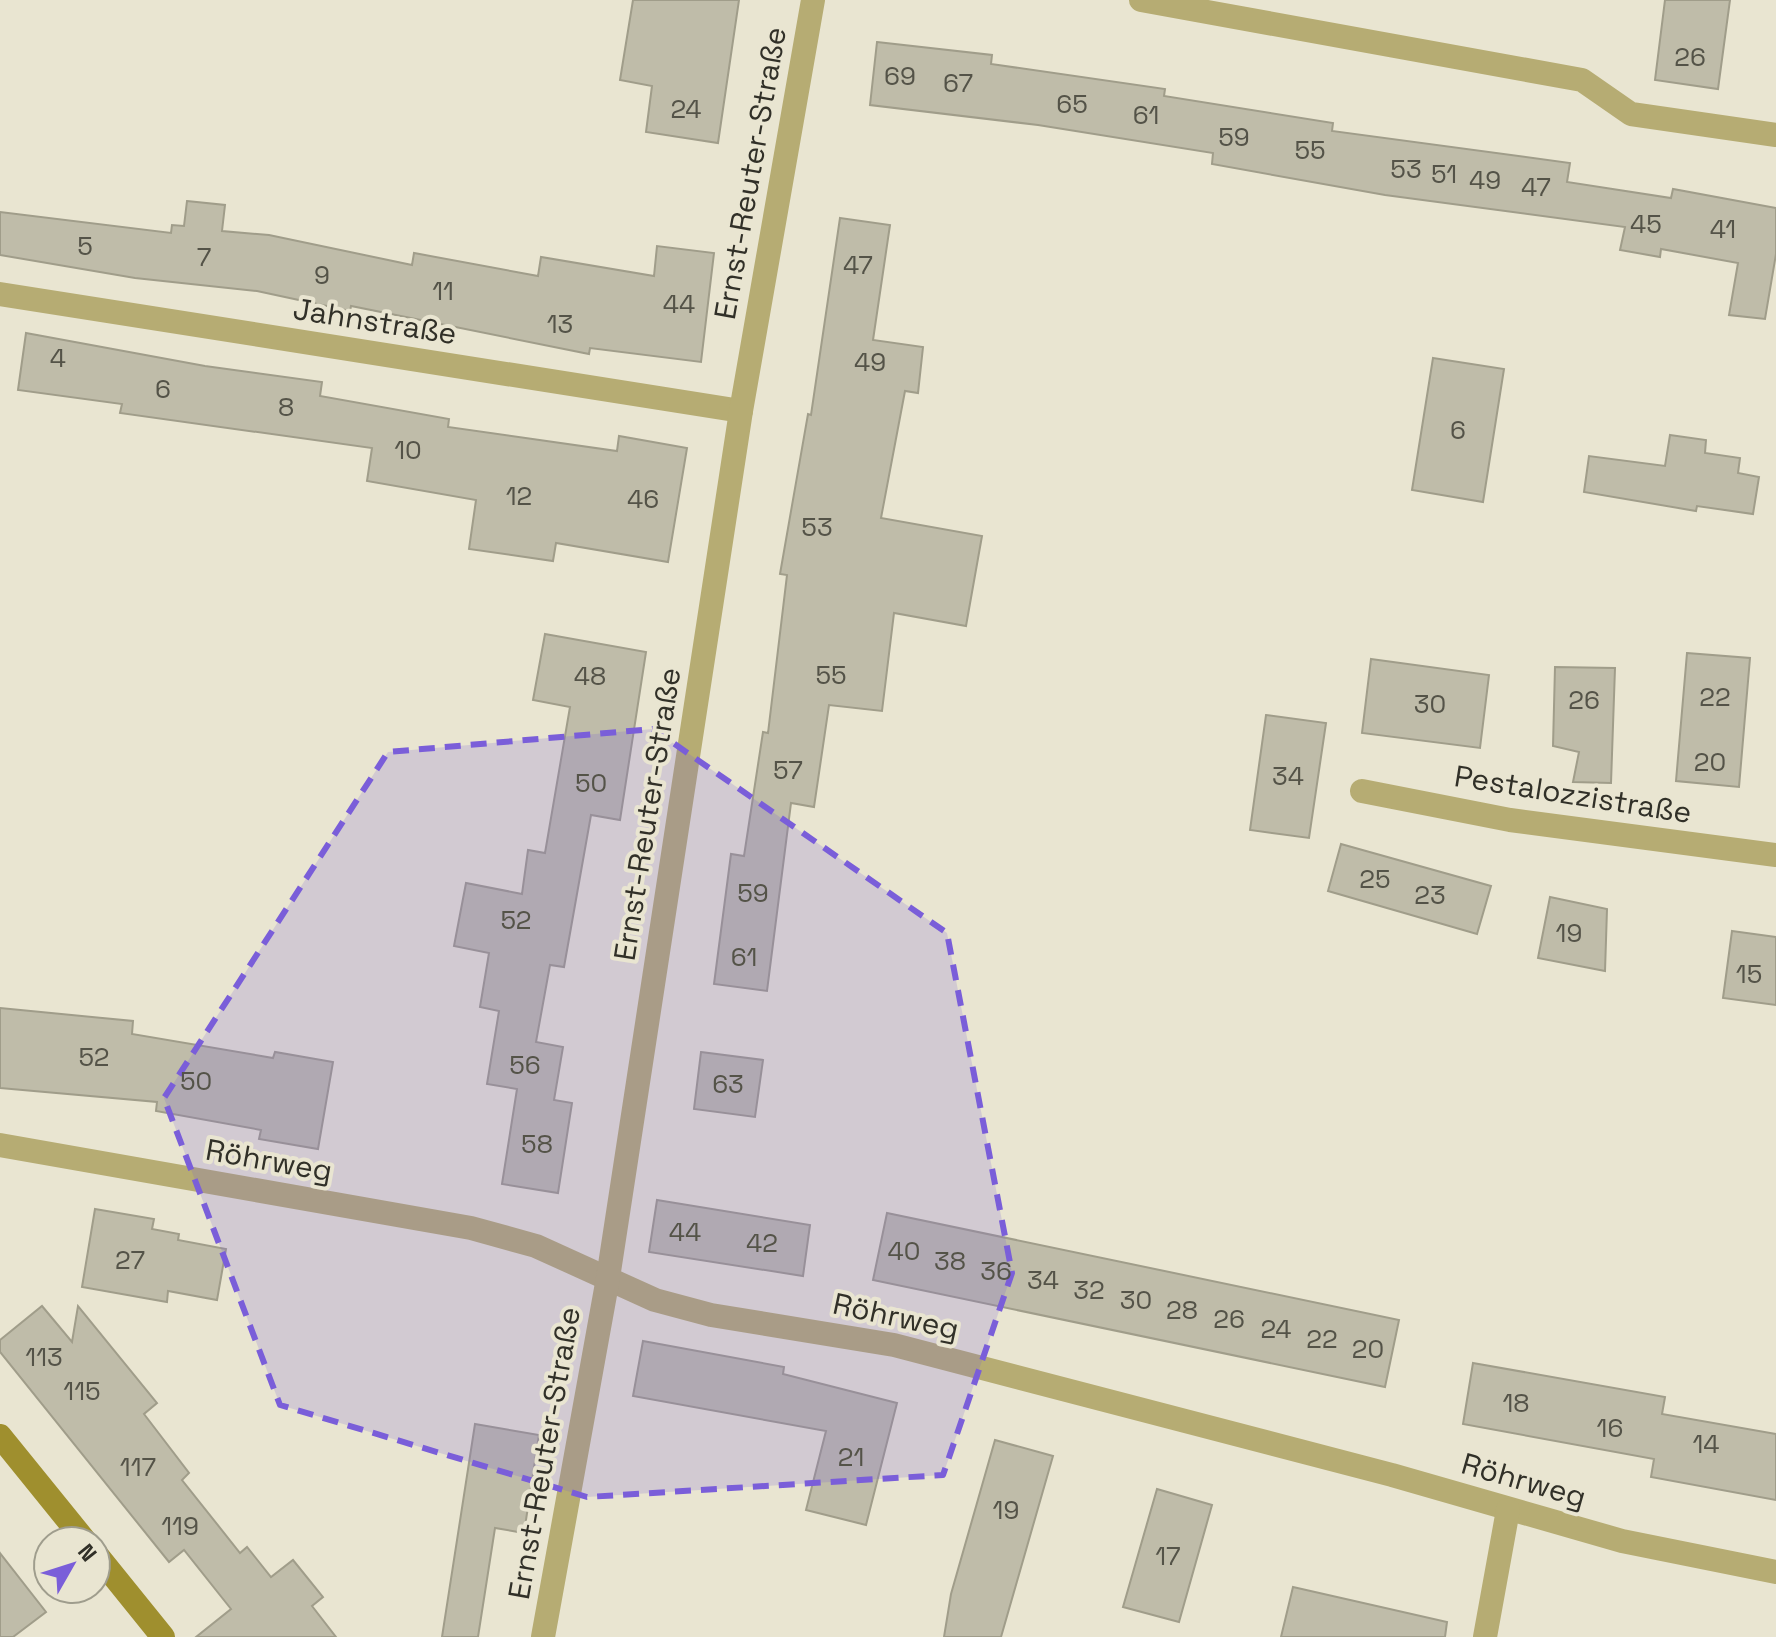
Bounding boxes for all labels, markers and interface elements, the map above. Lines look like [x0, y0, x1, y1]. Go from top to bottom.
street label: Ernst-Reuter-Straße [705, 24, 795, 322]
house number: 26 [1674, 40, 1706, 74]
house number: 69 [884, 59, 916, 93]
house number: 67 [943, 66, 973, 100]
house number: 65 [1056, 87, 1088, 121]
house number: 24 [670, 92, 702, 126]
house number: 61 [1133, 98, 1159, 132]
house number: 59 [1218, 120, 1250, 154]
house number: 55 [1294, 133, 1326, 167]
house number: 53 [1390, 152, 1422, 186]
house number: 51 [1431, 157, 1457, 191]
house number: 49 [1469, 163, 1501, 197]
house number: 47 [1521, 170, 1551, 204]
house number: 45 [1630, 207, 1662, 241]
house number: 41 [1710, 212, 1736, 246]
house number: 5 [77, 229, 93, 263]
house number: 7 [197, 240, 211, 274]
house number: 47 [843, 248, 873, 282]
house number: 9 [314, 258, 330, 292]
house number: 11 [432, 274, 454, 308]
house number: 44 [663, 287, 695, 321]
street label: Jahnstraße [290, 289, 460, 353]
house number: 13 [547, 307, 573, 341]
house number: 4 [50, 341, 66, 375]
house number: 49 [854, 345, 886, 379]
house number: 6 [155, 372, 171, 406]
house number: 8 [278, 390, 294, 424]
house number: 6 [1450, 413, 1466, 447]
house number: 10 [394, 433, 422, 467]
house number: 12 [506, 479, 532, 513]
house number: 46 [627, 482, 659, 516]
house number: 53 [801, 510, 833, 544]
house number: 55 [815, 658, 847, 692]
house number: 48 [574, 659, 606, 693]
street label: Ernst-Reuter-Straße [605, 665, 689, 963]
house number: 22 [1699, 680, 1731, 714]
house number: 26 [1568, 683, 1600, 717]
house number: 30 [1414, 687, 1446, 721]
house number: 20 [1694, 745, 1726, 779]
house number: 57 [773, 753, 803, 787]
street label: Pestalozzistraße [1452, 756, 1694, 832]
house number: 34 [1272, 759, 1304, 793]
house number: 50 [575, 766, 607, 800]
house number: 25 [1359, 862, 1391, 896]
house number: 59 [737, 876, 769, 910]
house number: 23 [1414, 878, 1446, 912]
house number: 52 [500, 903, 532, 937]
house number: 19 [1556, 916, 1582, 950]
house number: 61 [731, 940, 757, 974]
house number: 15 [1736, 957, 1762, 991]
house number: 52 [78, 1040, 110, 1074]
house number: 56 [509, 1048, 541, 1082]
house number: 50 [180, 1064, 212, 1098]
house number: 63 [712, 1067, 744, 1101]
house number: 58 [521, 1127, 553, 1161]
street label: Röhrweg [203, 1130, 335, 1190]
house number: 44 [669, 1215, 701, 1249]
house number: 42 [746, 1226, 778, 1260]
house number: 40 [888, 1234, 920, 1268]
house number: 27 [115, 1243, 145, 1277]
house number: 38 [934, 1244, 966, 1278]
house number: 36 [980, 1254, 1012, 1288]
house number: 34 [1027, 1263, 1059, 1297]
house number: 32 [1073, 1273, 1105, 1307]
house number: 30 [1120, 1283, 1152, 1317]
street label: Röhrweg [829, 1284, 963, 1348]
house number: 28 [1166, 1293, 1198, 1327]
house number: 26 [1213, 1302, 1245, 1336]
street label: Ernst-Reuter-Straße [499, 1304, 589, 1602]
house number: 24 [1260, 1312, 1292, 1346]
house number: 22 [1306, 1322, 1338, 1356]
house number: 20 [1352, 1332, 1384, 1366]
house number: 113 [25, 1340, 63, 1374]
house number: 115 [63, 1374, 101, 1408]
house number: 18 [1502, 1386, 1530, 1420]
house number: 16 [1597, 1411, 1623, 1445]
house number: 14 [1692, 1427, 1720, 1461]
house number: 21 [838, 1440, 864, 1474]
street label: Röhrweg [1457, 1444, 1591, 1516]
house number: 117 [120, 1450, 156, 1484]
house number: 19 [993, 1493, 1019, 1527]
house number: 119 [161, 1509, 199, 1543]
north arrow [32, 1525, 112, 1605]
text: N [72, 1538, 103, 1567]
house number: 17 [1155, 1539, 1181, 1573]

